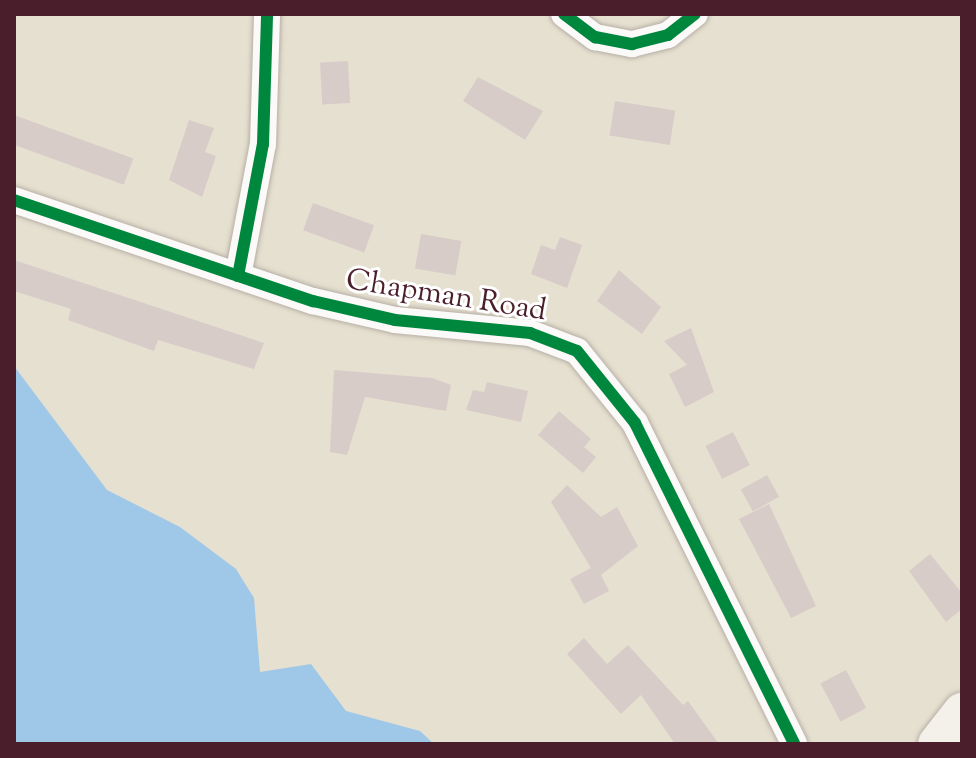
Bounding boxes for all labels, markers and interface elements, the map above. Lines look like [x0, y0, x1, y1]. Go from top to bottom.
street label: Chapman Road [343, 263, 549, 331]

